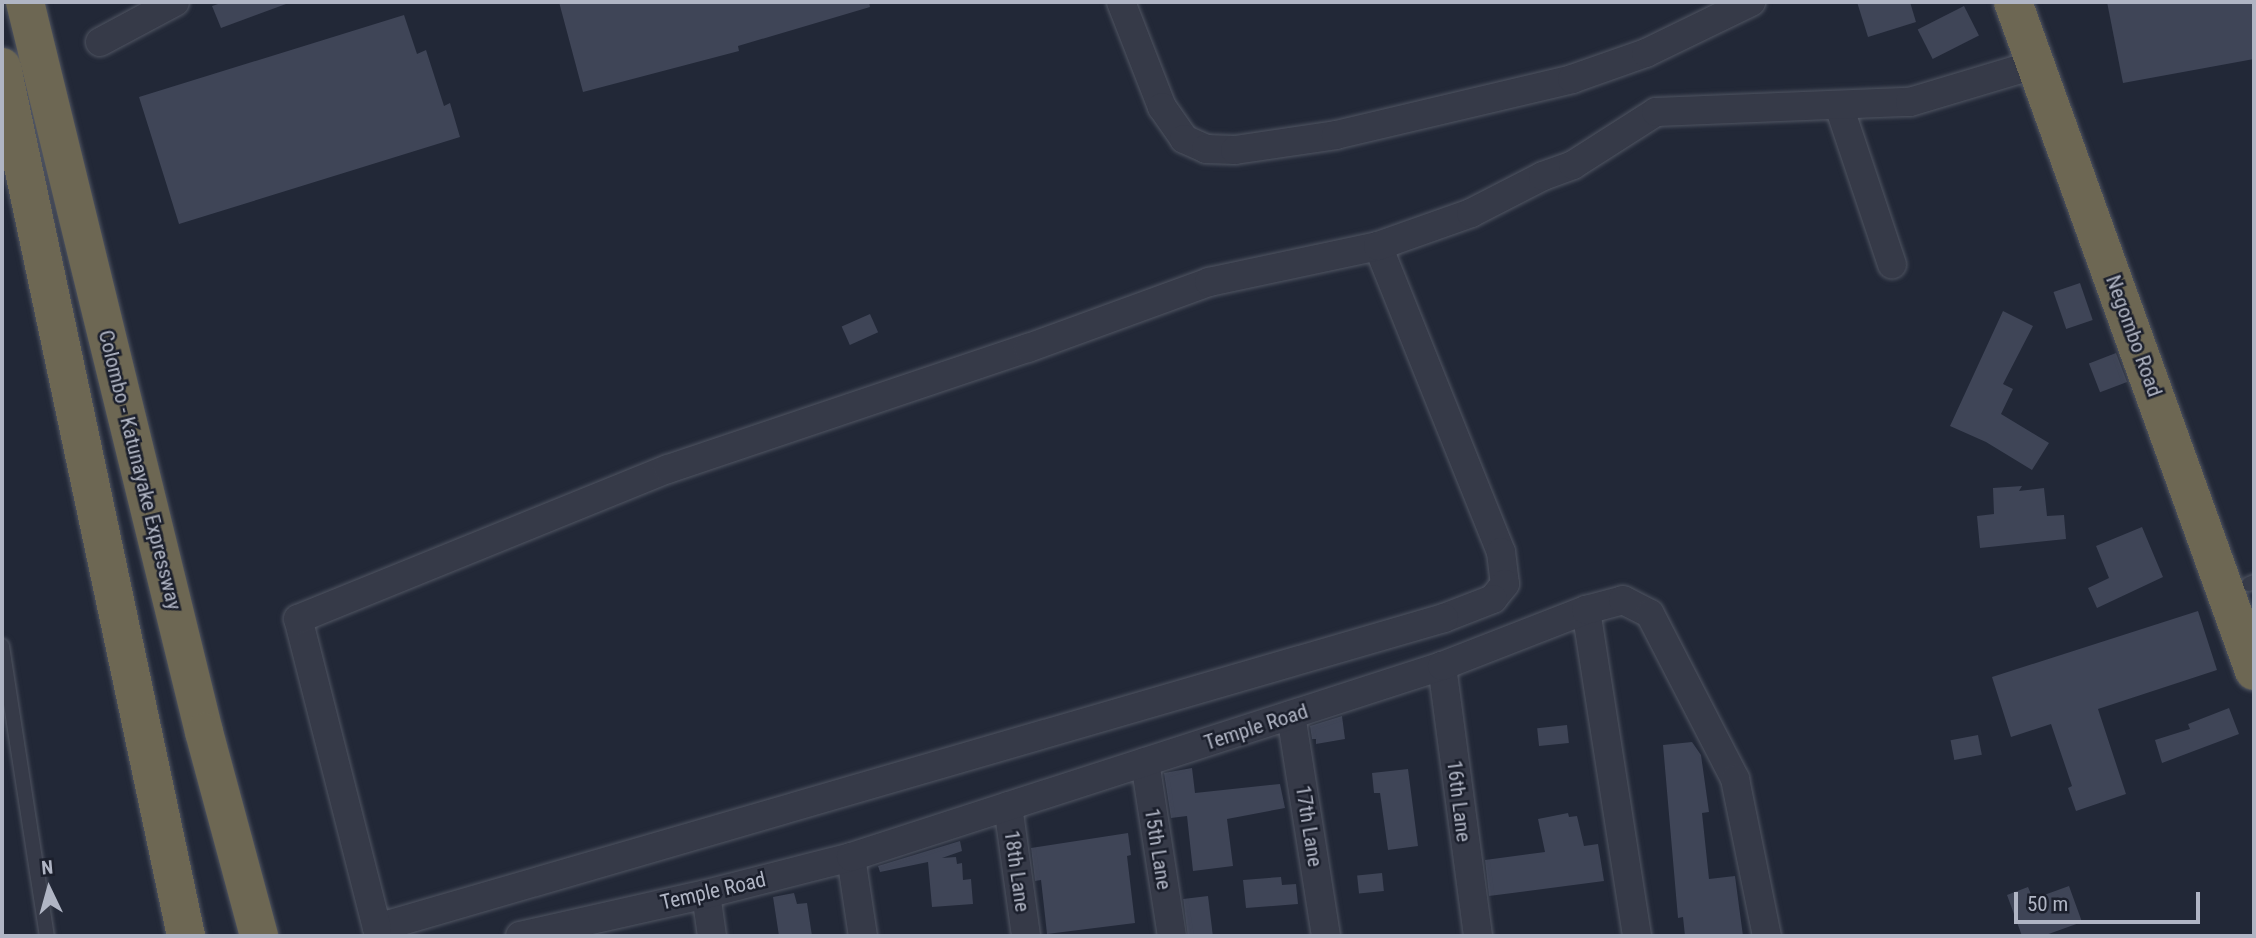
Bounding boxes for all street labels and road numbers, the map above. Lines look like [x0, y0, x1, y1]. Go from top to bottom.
street label: Negombo Road [2100, 272, 2168, 400]
street label: Colombo - Katunayake Expressway [93, 328, 187, 612]
street label: Temple Road [1201, 698, 1311, 756]
street label: 16th Lane [1441, 759, 1477, 843]
street label: 17th Lane [1290, 784, 1328, 868]
street label: 15th Lane [1139, 807, 1177, 891]
street label: 18th Lane [999, 829, 1035, 913]
street label: Temple Road [658, 867, 768, 915]

